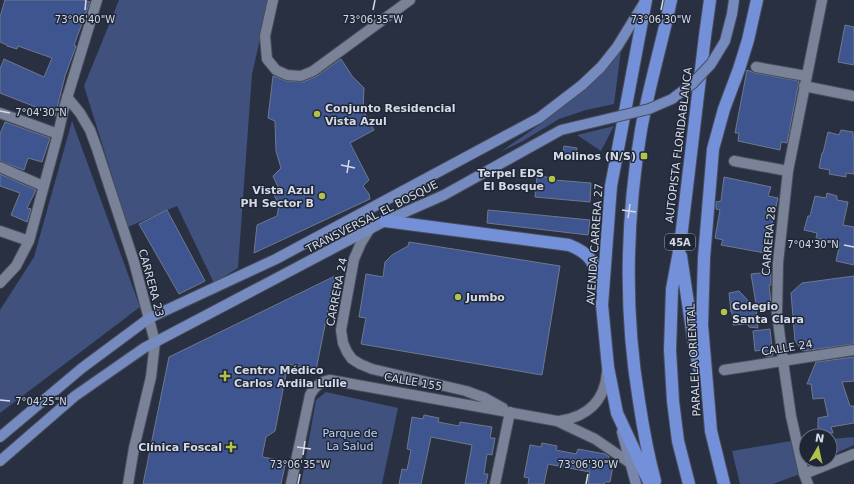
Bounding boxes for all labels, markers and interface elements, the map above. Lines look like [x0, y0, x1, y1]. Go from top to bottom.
text: 73°06'40"W [55, 14, 115, 25]
text: 73°06'35"W [343, 14, 403, 25]
text: 73°06'30"W [631, 14, 691, 25]
street label: AUTOPISTA FLORIDABLANCA [663, 66, 695, 224]
place label: Conjunto Residencial Vista Azul [325, 102, 455, 128]
text: 7°04'30"N [15, 107, 67, 118]
marker: Conjunto Residencial Vista Azul [312, 109, 322, 119]
place label: Molinos (N/S) [553, 150, 636, 163]
marker: Molinos (N/S) [639, 151, 649, 161]
place label: Terpel EDS El Bosque [478, 167, 544, 193]
marker: Terpel EDS El Bosque [547, 174, 557, 184]
street label: TRANSVERSAL EL BOSQUE [303, 178, 440, 256]
street label: AVENIDA CARRERA 27 [584, 183, 606, 305]
place label: Vista Azul PH Sector B [241, 184, 314, 210]
marker: Vista Azul PH Sector B [317, 191, 327, 201]
street label: CARRERA 28 [759, 206, 779, 276]
road number: 45A [665, 234, 695, 250]
text: 7°04'30"N [787, 239, 839, 250]
street label: CARRERA 23 [136, 248, 166, 318]
street label: CARRERA 24 [324, 257, 350, 327]
place label: Jumbo [465, 291, 505, 304]
marker: Jumbo [453, 292, 463, 302]
place label: Colegio Santa Clara [732, 300, 804, 326]
street label: PARALELA ORIENTAL [685, 302, 703, 417]
marker: Colegio Santa Clara [719, 307, 729, 317]
street label: CALLE 24 [760, 338, 814, 358]
place label: Centro Médico Carlos Ardila Lulle [234, 364, 347, 390]
marker: Centro Médico Carlos Ardila Lulle [219, 370, 231, 382]
street label: CALLE 155 [383, 370, 443, 394]
text: 7°04'25"N [15, 396, 67, 407]
park label: Parque de La Salud [322, 427, 378, 453]
north arrow [798, 428, 838, 468]
text: N [814, 431, 825, 446]
place label: Clínica Foscal [138, 441, 222, 454]
marker: Clínica Foscal [225, 441, 237, 453]
text: 73°06'35"W [270, 459, 330, 470]
text: 73°06'30"W [558, 459, 618, 470]

